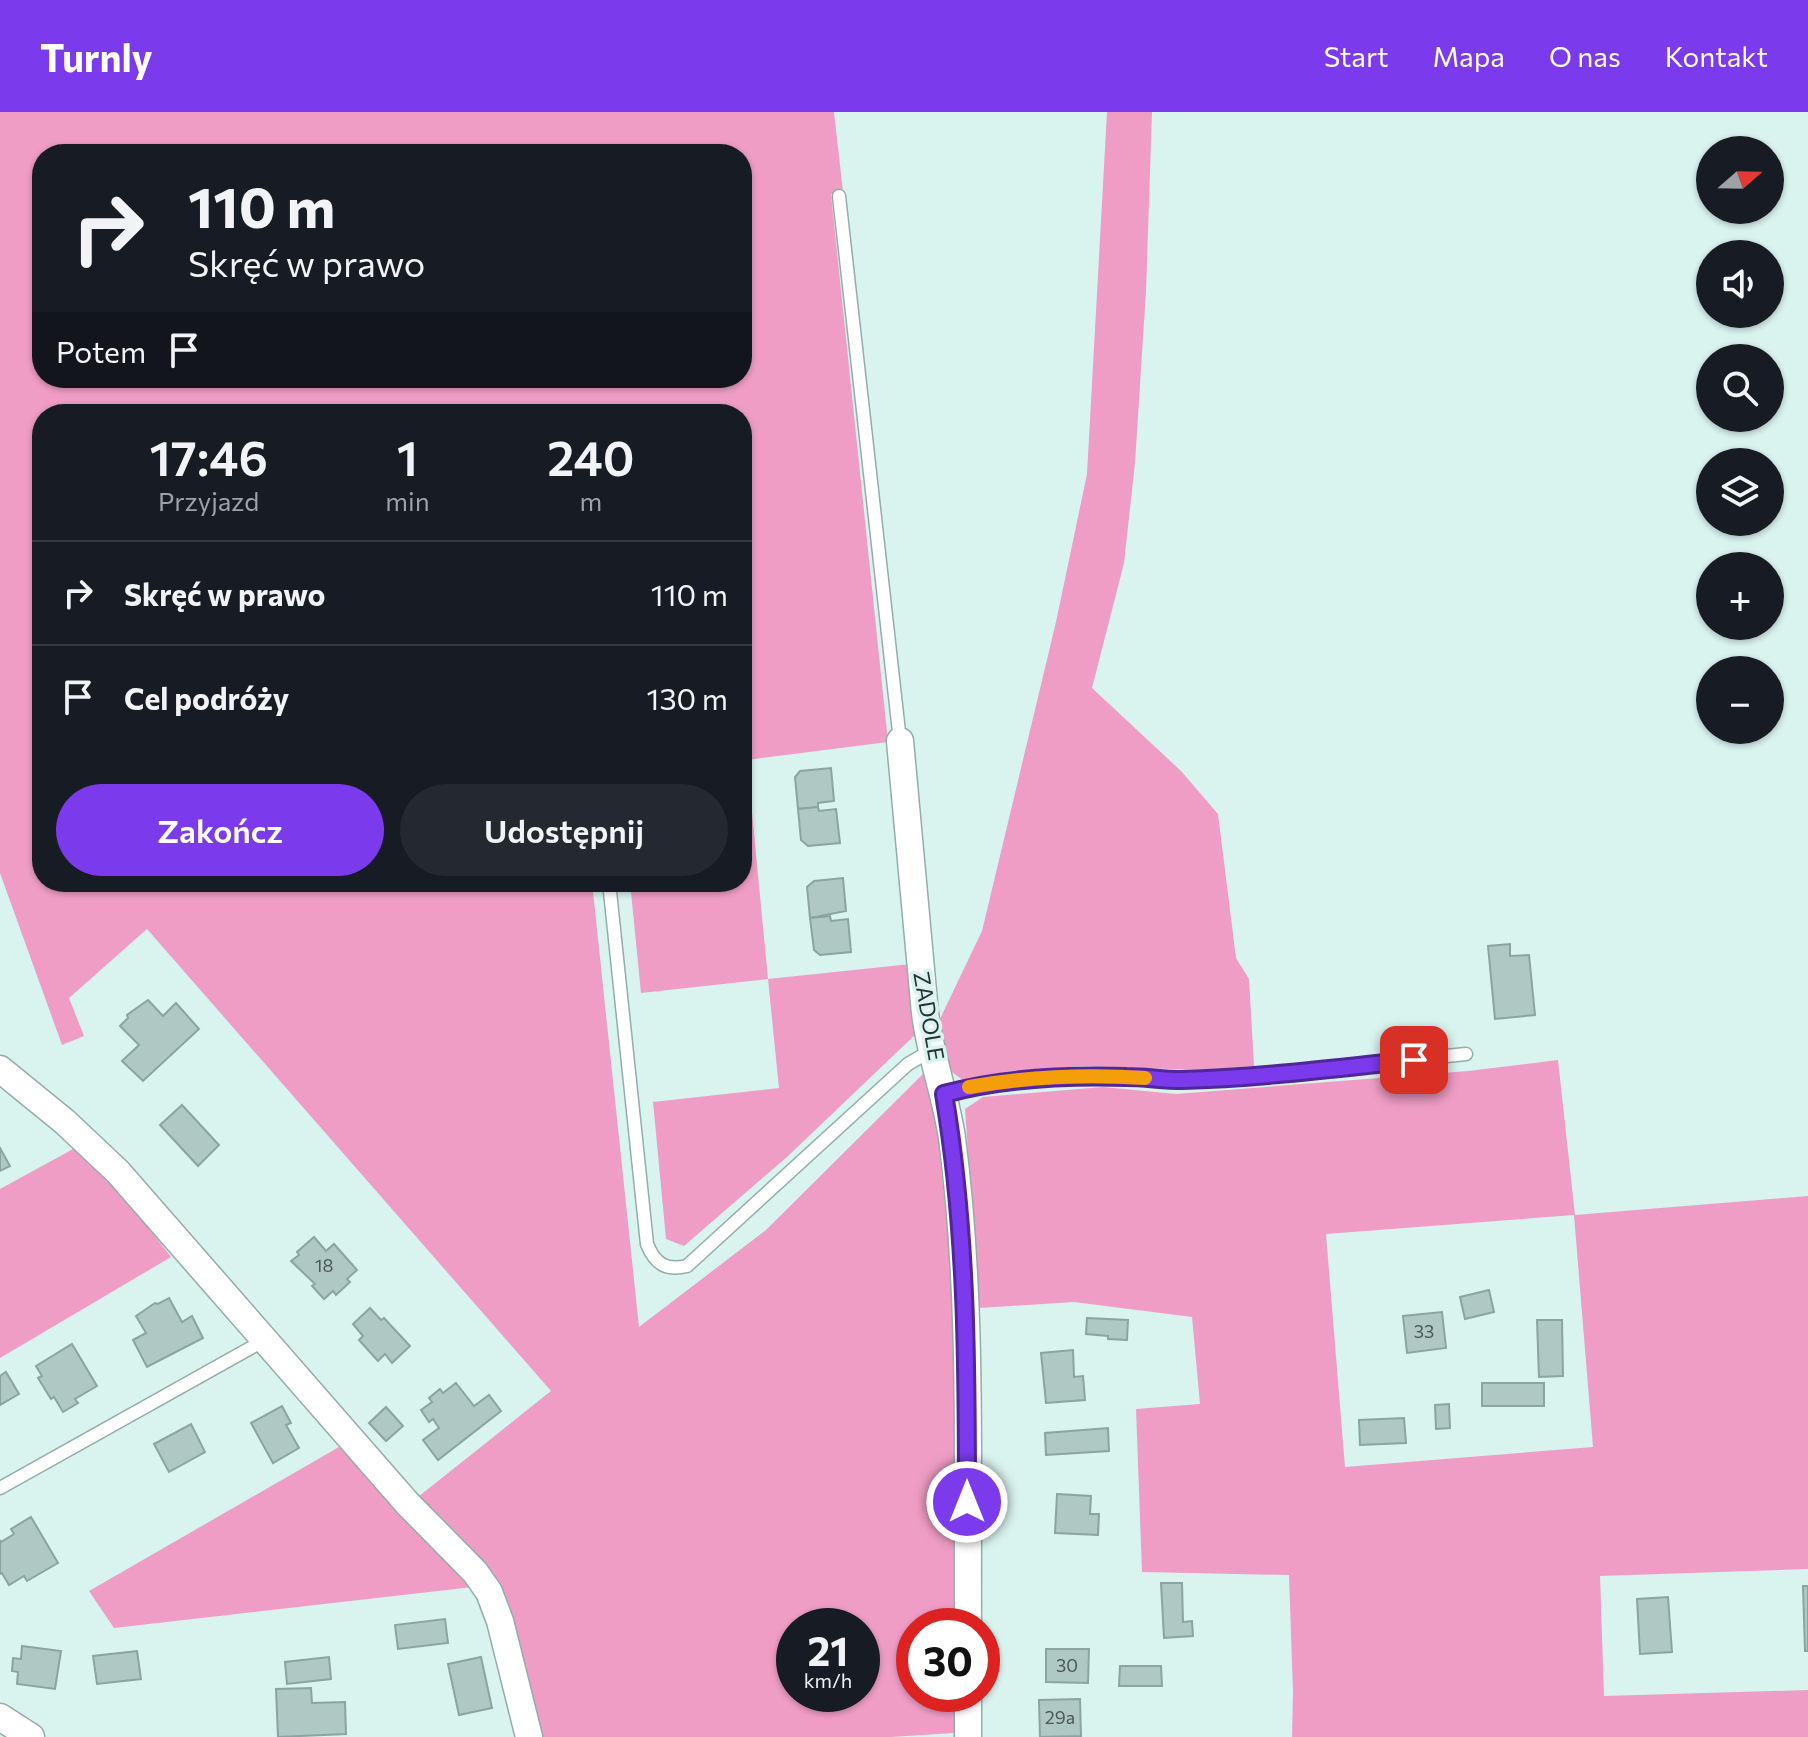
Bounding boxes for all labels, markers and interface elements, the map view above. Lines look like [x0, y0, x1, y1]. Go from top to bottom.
text: Turnly [40, 33, 153, 80]
text: Start [1324, 39, 1389, 73]
text: Mapa [1433, 39, 1505, 73]
text: O nas [1549, 39, 1621, 73]
text: Kontakt [1665, 39, 1768, 73]
north arrow [1696, 136, 1784, 224]
map controls [1696, 136, 1784, 744]
text: 110 m [188, 171, 335, 240]
icon: right [56, 176, 160, 280]
text: Skręć w prawo [188, 240, 425, 284]
button: sound [1696, 240, 1784, 328]
icon: arrive [162, 328, 206, 372]
text: Potem [56, 332, 146, 369]
button: search [1696, 344, 1784, 432]
text: 17:46 [150, 427, 268, 486]
text: 1 [397, 427, 418, 486]
text: 240 [547, 427, 634, 486]
button: layers [1696, 448, 1784, 536]
text: Przyjazd [158, 485, 259, 516]
text: min [385, 485, 430, 516]
text: m [579, 485, 602, 516]
button: + [1696, 552, 1784, 640]
icon: right [56, 571, 100, 615]
text: Skręć w prawo [124, 575, 325, 612]
text: 110 m [651, 575, 728, 612]
button: − [1696, 656, 1784, 744]
icon: arrive [56, 675, 100, 719]
text: Cel podróży [124, 679, 289, 716]
text: 130 m [647, 679, 728, 716]
button: Zakończ [56, 784, 384, 876]
button: Udostępnij [400, 784, 728, 876]
street label: ZADOLE [908, 969, 951, 1062]
pin [1380, 1026, 1448, 1094]
icon: arrive [1392, 1038, 1436, 1082]
house number: 18 [315, 1254, 333, 1276]
house number: 33 [1414, 1320, 1434, 1342]
position arrow [925, 1460, 1009, 1544]
speed limit sign: 30 [896, 1608, 1000, 1712]
text: 21 [808, 1625, 848, 1674]
house number: 30 [1056, 1654, 1078, 1676]
text: km/h [804, 1668, 852, 1692]
house number: 29a [1045, 1706, 1075, 1728]

